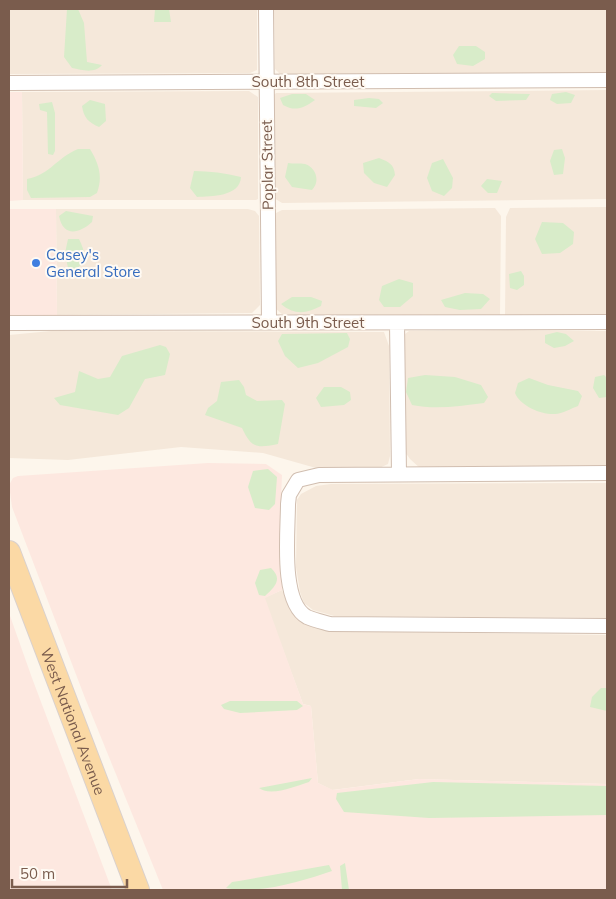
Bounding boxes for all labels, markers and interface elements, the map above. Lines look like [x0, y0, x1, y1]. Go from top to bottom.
street label: South 8th Street [252, 72, 364, 91]
street label: Poplar Street [257, 120, 277, 210]
place label: Casey's General Store [46, 245, 141, 281]
marker: Casey's General Store [30, 257, 42, 269]
street label: South 9th Street [252, 313, 364, 332]
street label: West National Avenue [37, 645, 110, 797]
scale bar [12, 856, 128, 888]
text: 50 m [20, 864, 55, 883]

